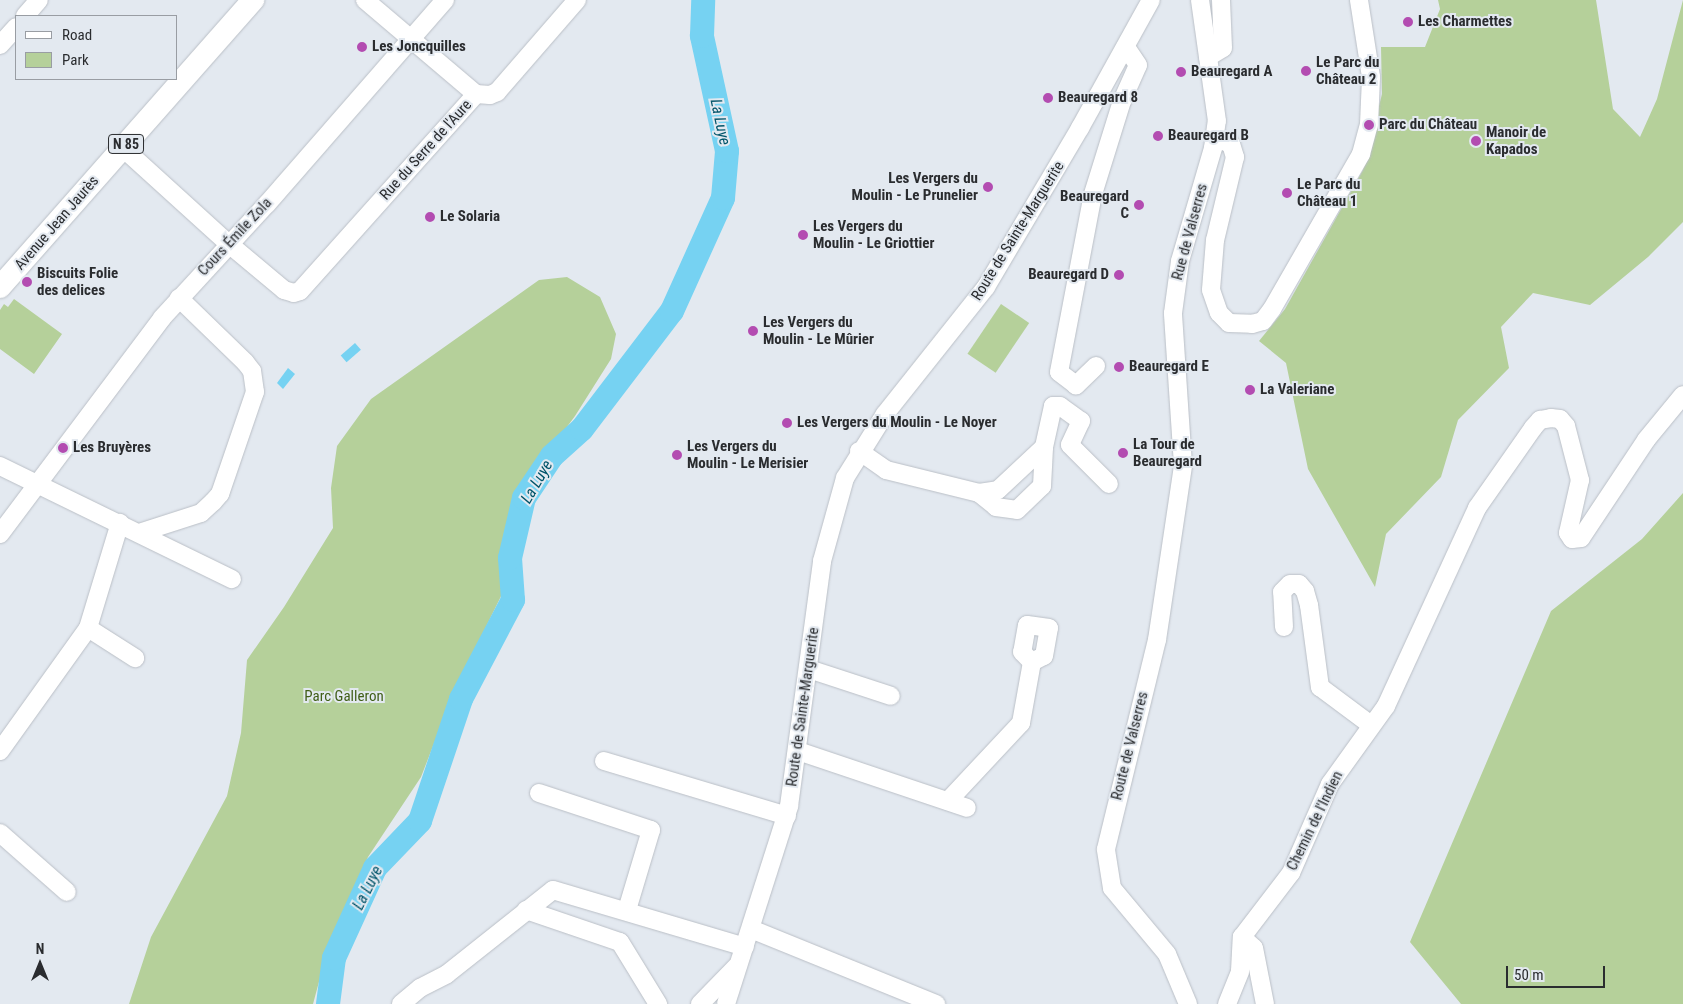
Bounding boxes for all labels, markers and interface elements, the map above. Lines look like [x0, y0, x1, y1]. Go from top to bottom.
place label: Les Charmettes [1418, 13, 1512, 31]
legend [15, 15, 178, 80]
marker: Les Charmettes [1402, 16, 1414, 28]
text: Road [62, 26, 92, 44]
place label: Les Joncquilles [372, 38, 466, 56]
marker: Les Joncquilles [356, 41, 368, 53]
text: Park [62, 51, 89, 69]
place label: Le Parc du Château 2 [1316, 53, 1379, 88]
place label: Beauregard A [1191, 63, 1272, 81]
marker: Le Parc du Château 2 [1300, 65, 1312, 77]
marker: Beauregard A [1175, 66, 1187, 78]
place label: Beauregard 8 [1058, 89, 1138, 107]
marker: Beauregard 8 [1042, 92, 1054, 104]
street label: Rue du Serre de l'Aure [376, 96, 476, 204]
water label: La Luye [706, 97, 734, 147]
place label: Parc du Château [1379, 116, 1477, 134]
marker: Parc du Château [1363, 119, 1375, 131]
place label: Manoir de Kapados [1486, 123, 1546, 158]
place label: Beauregard B [1168, 127, 1249, 145]
marker: Beauregard B [1152, 130, 1164, 142]
road number: N 85 [107, 132, 145, 156]
marker: Manoir de Kapados [1470, 135, 1482, 147]
street label: Route de Sainte-Marguerite [968, 158, 1068, 304]
place label: Les Vergers du Moulin - Le Prunelier [852, 169, 978, 204]
street label: Avenue Jean Jaurès [11, 172, 103, 274]
place label: Le Parc du Château 1 [1297, 175, 1360, 210]
marker: Les Vergers du Moulin - Le Prunelier [982, 181, 994, 193]
street label: Rue de Valserres [1168, 182, 1212, 282]
place label: Beauregard C [1060, 187, 1129, 222]
marker: Le Parc du Château 1 [1281, 187, 1293, 199]
street label: Cours Émile Zola [194, 194, 276, 280]
marker: Beauregard C [1133, 199, 1145, 211]
place label: Le Solaria [440, 208, 500, 226]
marker: Le Solaria [424, 211, 436, 223]
place label: Les Vergers du Moulin - Le Griottier [813, 217, 934, 252]
marker: Les Vergers du Moulin - Le Griottier [797, 229, 809, 241]
place label: Biscuits Folie des delices [37, 264, 118, 299]
place label: Beauregard D [1028, 266, 1109, 284]
marker: Beauregard D [1113, 269, 1125, 281]
marker: Biscuits Folie des delices [21, 276, 33, 288]
place label: Les Vergers du Moulin - Le Mûrier [763, 313, 874, 348]
marker: Les Vergers du Moulin - Le Mûrier [747, 325, 759, 337]
place label: Beauregard E [1129, 358, 1209, 376]
marker: Beauregard E [1113, 361, 1125, 373]
place label: La Valeriane [1260, 381, 1334, 399]
marker: La Valeriane [1244, 384, 1256, 396]
place label: Les Vergers du Moulin - Le Noyer [797, 414, 997, 432]
marker: Les Vergers du Moulin - Le Noyer [781, 417, 793, 429]
place label: La Tour de Beauregard [1133, 435, 1202, 470]
place label: Les Vergers du Moulin - Le Merisier [687, 437, 808, 472]
place label: Les Bruyères [73, 439, 151, 457]
marker: Les Bruyères [57, 442, 69, 454]
marker: La Tour de Beauregard [1117, 447, 1129, 459]
marker: Les Vergers du Moulin - Le Merisier [671, 449, 683, 461]
water label: La Luye [517, 457, 557, 507]
street label: Route de Sainte-Marguerite [783, 626, 823, 788]
park label: Parc Galleron [304, 688, 384, 706]
street label: Route de Valserres [1108, 690, 1152, 802]
street label: Chemin de l'Indien [1283, 768, 1347, 874]
water label: La Luye [349, 863, 387, 913]
north arrow [15, 939, 65, 989]
text: N [36, 941, 44, 957]
scale bar [1508, 956, 1607, 988]
text: 50 m [1514, 966, 1544, 984]

